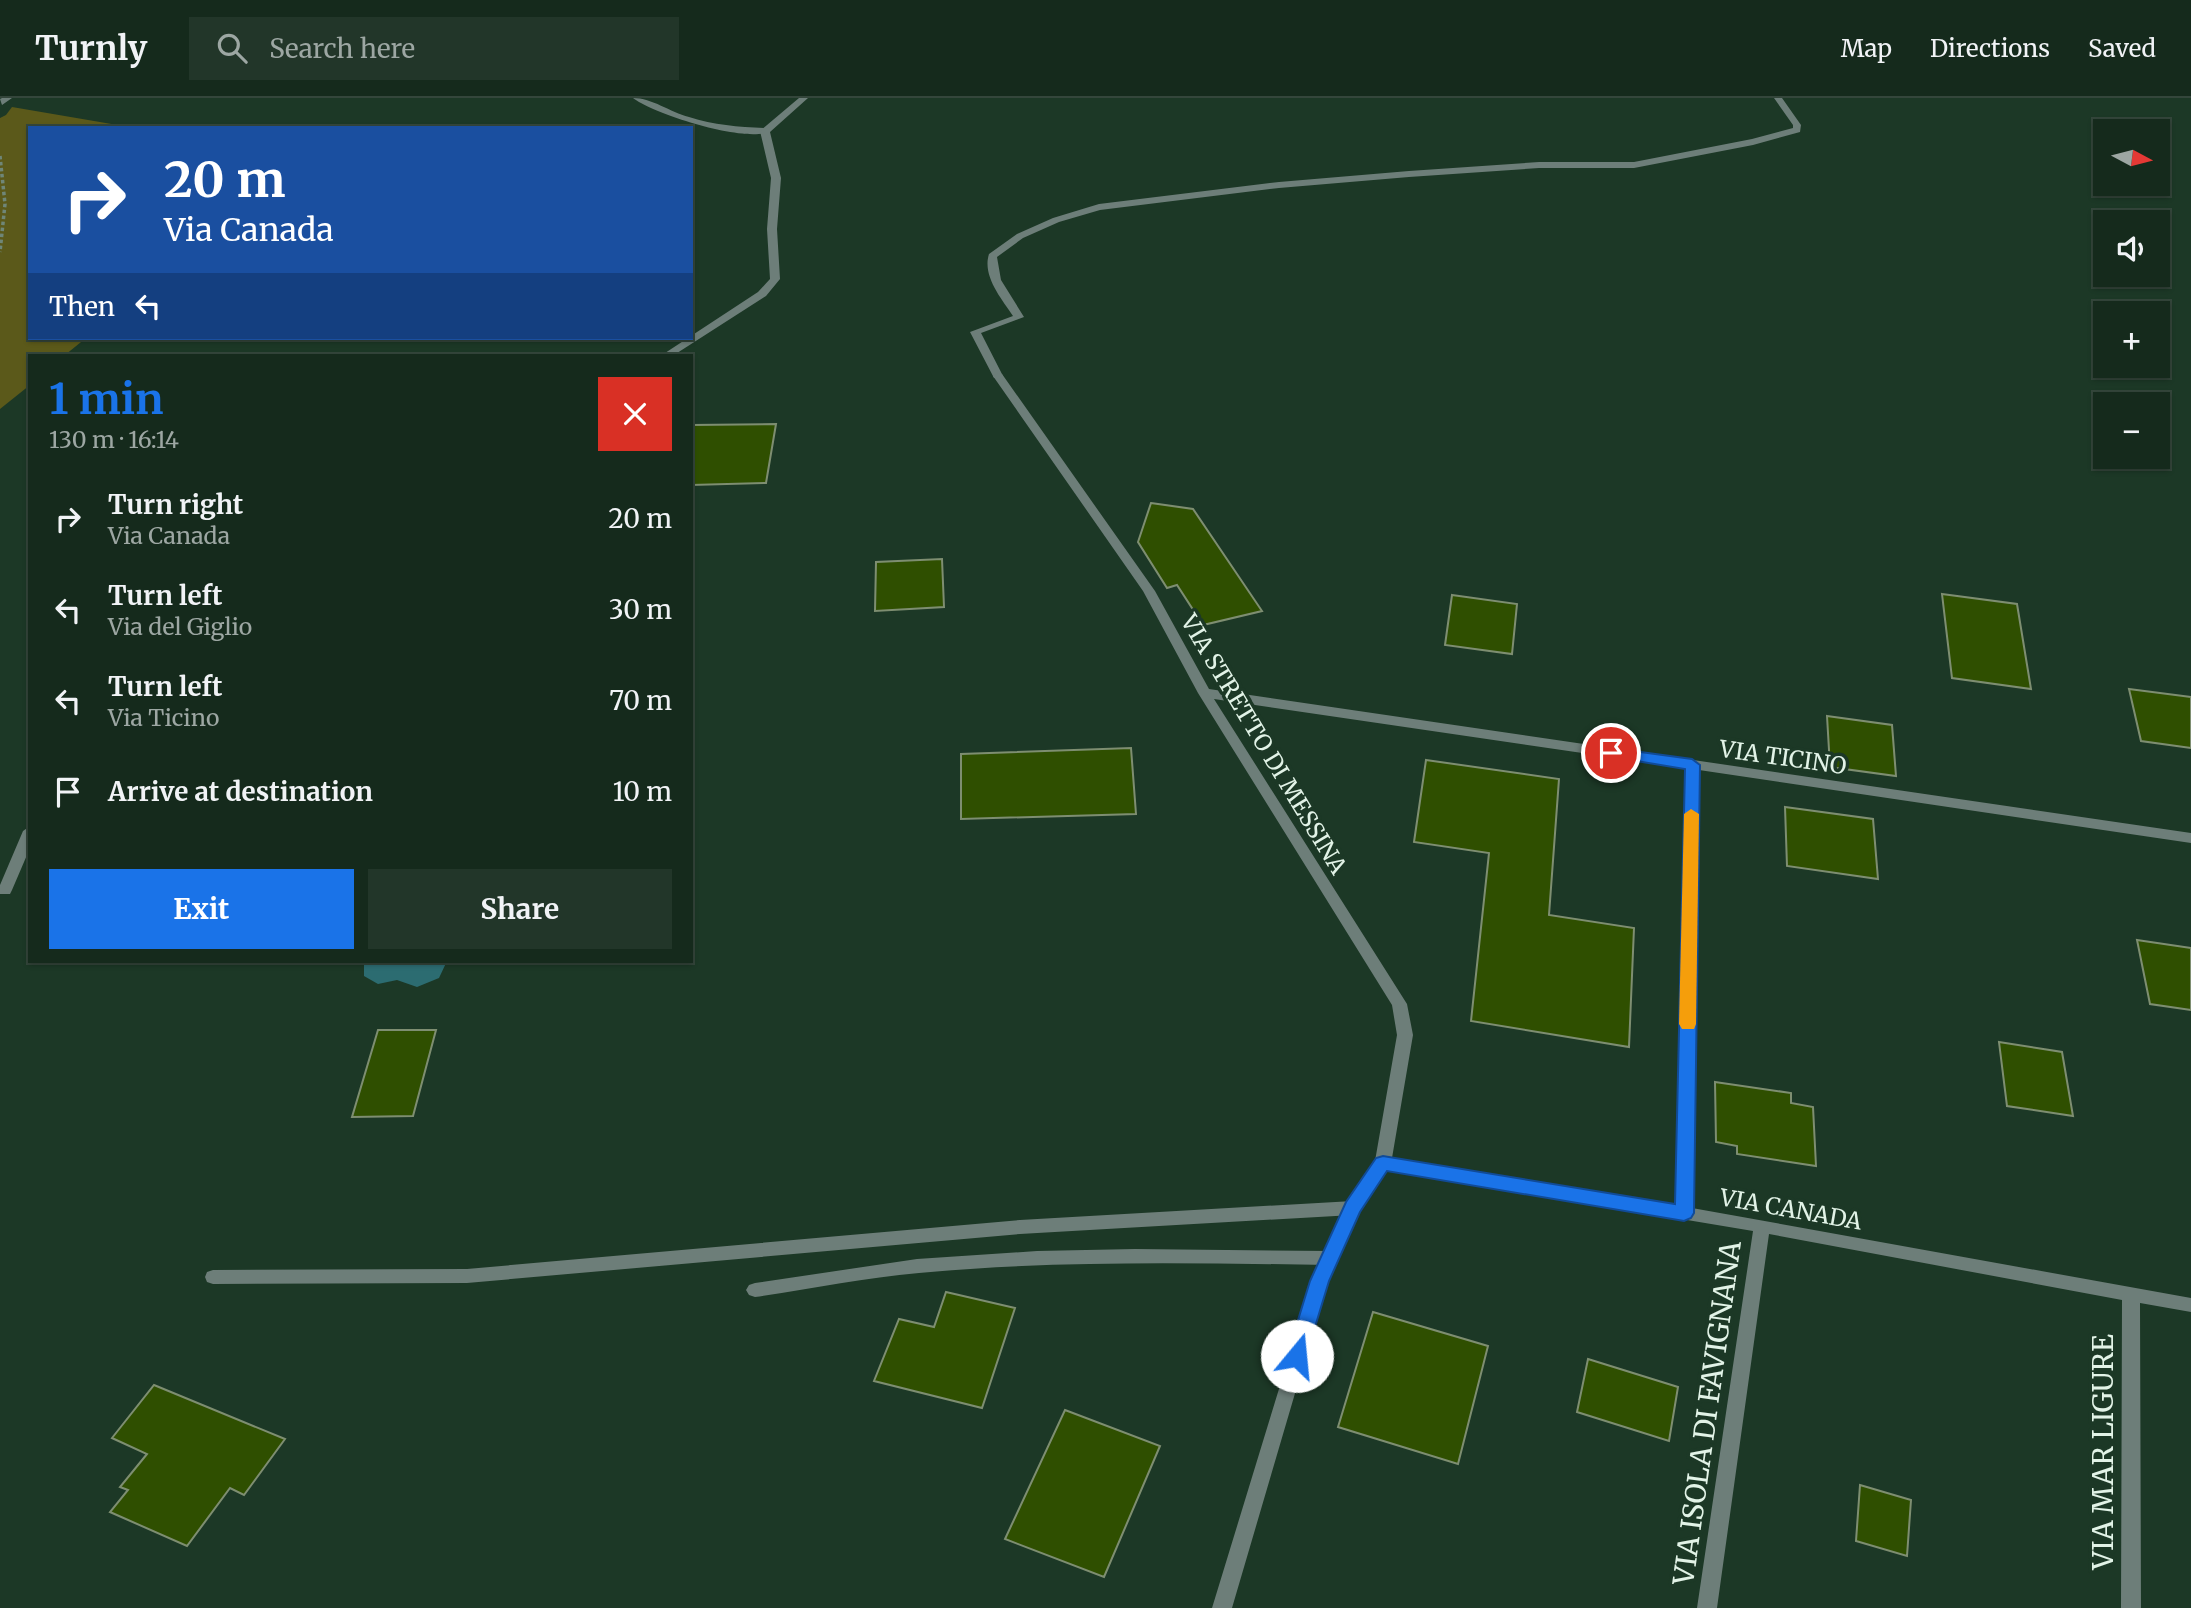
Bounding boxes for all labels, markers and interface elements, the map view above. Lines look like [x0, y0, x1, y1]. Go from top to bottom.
search box [189, 17, 679, 80]
text: Turnly [35, 28, 147, 69]
icon: search [213, 29, 251, 67]
text: Search here [269, 32, 415, 65]
text: Map [1841, 33, 1892, 64]
text: Directions [1930, 33, 2050, 64]
text: Saved [2088, 33, 2156, 64]
north arrow [2093, 119, 2170, 196]
map controls [2093, 119, 2170, 469]
text: 20 m [164, 149, 285, 210]
icon: right [49, 154, 140, 245]
text: Via Canada [164, 210, 334, 250]
button: sound [2093, 210, 2170, 287]
icon: left [129, 287, 167, 325]
text: Then [49, 290, 115, 323]
button: + [2093, 301, 2170, 378]
text: 1 min [49, 373, 163, 425]
button: close [598, 377, 672, 451]
button: − [2093, 392, 2170, 469]
text: 130 m · 16:14 [49, 425, 179, 454]
text: Turn right [108, 488, 243, 521]
icon: right [49, 500, 87, 538]
text: 20 m [608, 502, 672, 535]
text: Via Canada [108, 521, 230, 550]
text: Turn left [108, 579, 222, 612]
icon: left [49, 591, 87, 629]
text: 30 m [609, 593, 672, 626]
street label: VIA STRETTO DI MESSINA [1174, 608, 1354, 880]
text: Via del Giglio [108, 612, 252, 641]
text: Turn left [108, 670, 222, 703]
icon: left [49, 682, 87, 720]
text: 70 m [609, 684, 672, 717]
text: Via Ticino [108, 703, 219, 732]
pin [1581, 723, 1641, 783]
icon: arrive [1592, 734, 1630, 772]
street label: VIA TICINO [1717, 734, 1848, 780]
icon: arrive [49, 773, 87, 811]
text: Arrive at destination [108, 775, 373, 808]
text: 10 m [613, 775, 672, 808]
button: Exit [49, 869, 354, 949]
button: Share [368, 869, 672, 949]
street label: VIA CANADA [1717, 1182, 1865, 1236]
street label: VIA ISOLA DI FAVIGNANA [1665, 1238, 1749, 1588]
position arrow [1260, 1319, 1334, 1393]
street label: VIA MAR LIGURE [2085, 1334, 2121, 1571]

